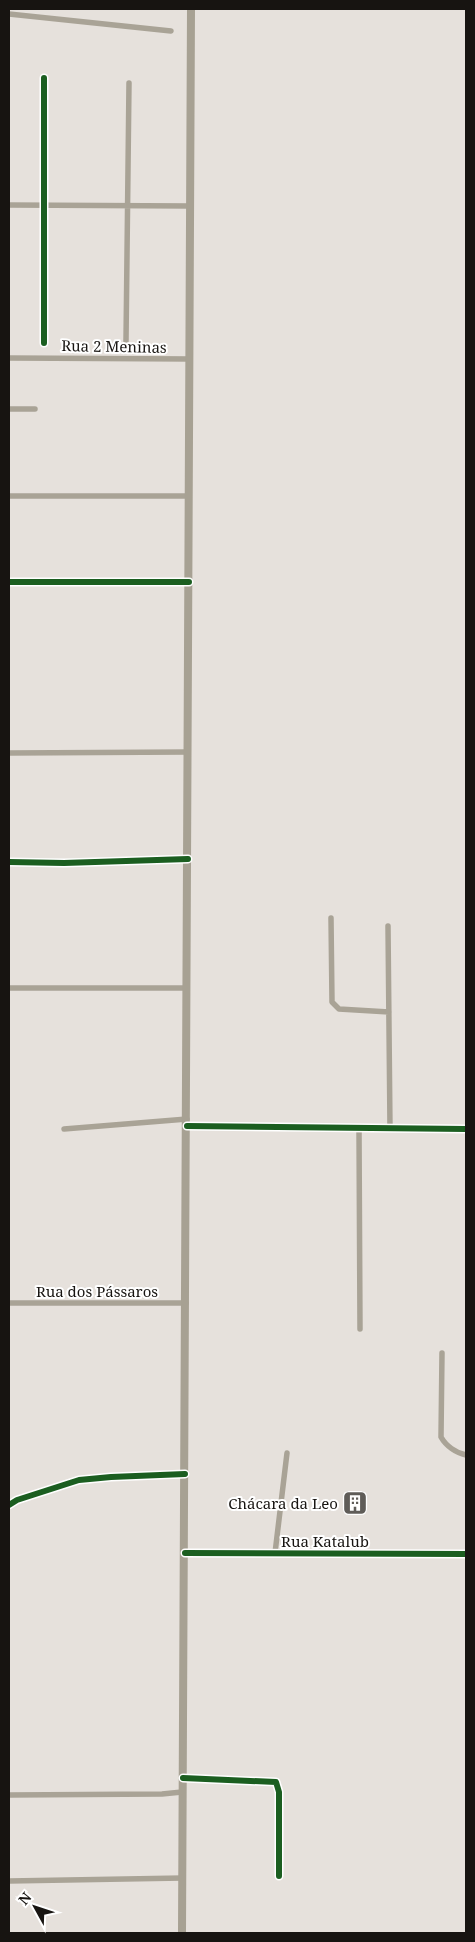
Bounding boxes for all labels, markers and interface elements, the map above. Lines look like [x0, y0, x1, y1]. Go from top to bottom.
street label: Rua 2 Meninas [61, 335, 167, 357]
street label: Rua dos Pássaros [36, 1281, 158, 1301]
building icon: Chácara da Leo [342, 1490, 368, 1516]
place label: Chácara da Leo [228, 1493, 338, 1513]
street label: Rua Katalub [281, 1531, 369, 1551]
north arrow [10, 1882, 60, 1932]
text: N [14, 1888, 35, 1909]

